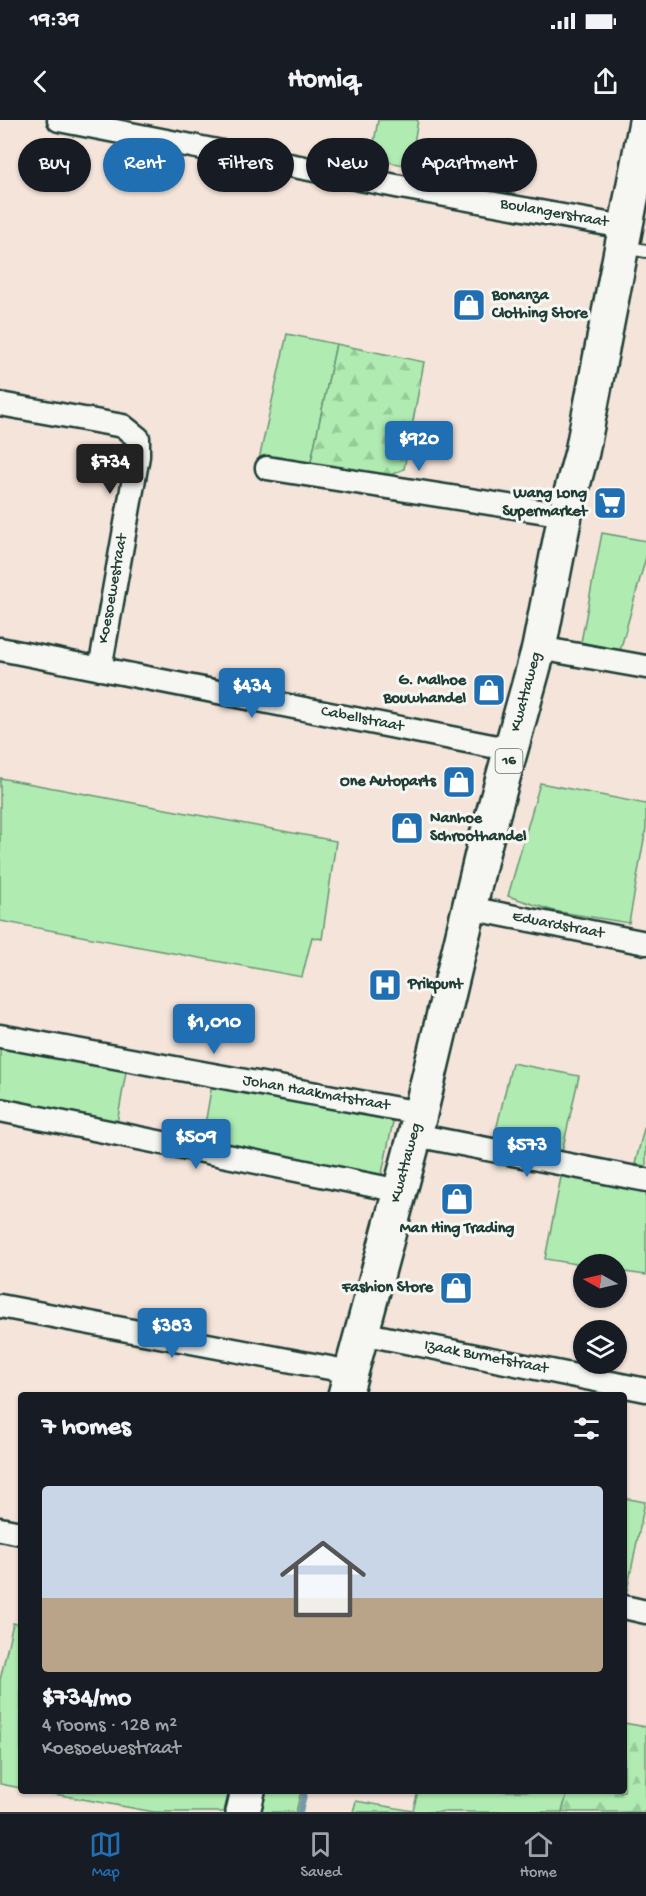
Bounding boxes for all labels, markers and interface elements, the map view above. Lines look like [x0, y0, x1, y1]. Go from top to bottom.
text: 19:39 [30, 8, 79, 34]
icon: back [24, 65, 57, 98]
text: Homiq [288, 65, 358, 97]
icon: share [589, 65, 622, 98]
chip: Buy [18, 138, 91, 192]
chip: Rent [103, 138, 185, 192]
chip: Filters [197, 138, 294, 192]
chip: New [306, 138, 389, 192]
chip: Apartment [401, 138, 537, 192]
street label: Boulangerstraat [497, 195, 611, 233]
shop icon: Bonanza Clothing Store [451, 287, 487, 323]
place label: Bonanza Clothing Store [491, 287, 589, 324]
pin: $920 [383, 421, 455, 472]
text: $920 [399, 429, 439, 452]
pin: $734 [74, 444, 146, 495]
text: $734 [90, 452, 130, 475]
place label: Wang Long Supermarket [502, 485, 588, 522]
supermarket icon: Wang Long Supermarket [592, 485, 628, 521]
street label: Koesoewestraat [95, 531, 133, 645]
street label: Kwattaweg [507, 650, 547, 734]
pin: $434 [216, 668, 288, 719]
place label: G. Malhoe Bouwhandel [382, 672, 467, 709]
shop icon: G. Malhoe Bouwhandel [471, 672, 507, 708]
text: $434 [233, 676, 271, 699]
street label: Cabellstraat [319, 703, 406, 738]
road number: 16 [496, 749, 522, 773]
shop icon: One Autoparts [441, 764, 477, 800]
place label: One Autoparts [340, 773, 437, 792]
shop icon: Nanhoe Schroothandel [389, 810, 425, 846]
place label: Nanhoe Schroothandel [430, 810, 527, 847]
street label: Eduardstraat [510, 908, 607, 944]
hospital icon: Prikpunt [367, 967, 403, 1003]
place label: Prikpunt [407, 976, 464, 995]
pin: $1,010 [165, 1004, 263, 1055]
text: $1,010 [187, 1012, 241, 1035]
street label: Johan Haakmatstraat [241, 1072, 392, 1117]
pin: $509 [160, 1119, 232, 1170]
street label: Kwattaweg [387, 1121, 427, 1205]
text: $509 [176, 1127, 216, 1150]
pin: $573 [491, 1127, 563, 1178]
text: $573 [507, 1135, 547, 1158]
shop icon: Man Hing Trading [439, 1181, 475, 1217]
place label: Man Hing Trading [400, 1220, 514, 1239]
north arrow [573, 1254, 627, 1308]
map controls [573, 1254, 627, 1374]
shop icon: Fashion Store [438, 1270, 474, 1306]
place label: Fashion Store [341, 1279, 434, 1298]
pin: $383 [136, 1308, 208, 1359]
text: $383 [152, 1316, 192, 1339]
button: layers [573, 1320, 627, 1374]
street label: Izaak Burnetstraat [422, 1337, 551, 1380]
icon: filters [570, 1412, 603, 1445]
text: 7 homes [42, 1413, 131, 1444]
icon: home [269, 1525, 377, 1633]
text: $734/mo [42, 1684, 131, 1715]
text: 4 rooms · 128 m² [42, 1715, 177, 1738]
text: Koesoewestraat [42, 1738, 181, 1761]
tab: Map [89, 1828, 122, 1883]
tab: Saved [300, 1828, 341, 1883]
tab: Home [520, 1828, 557, 1883]

